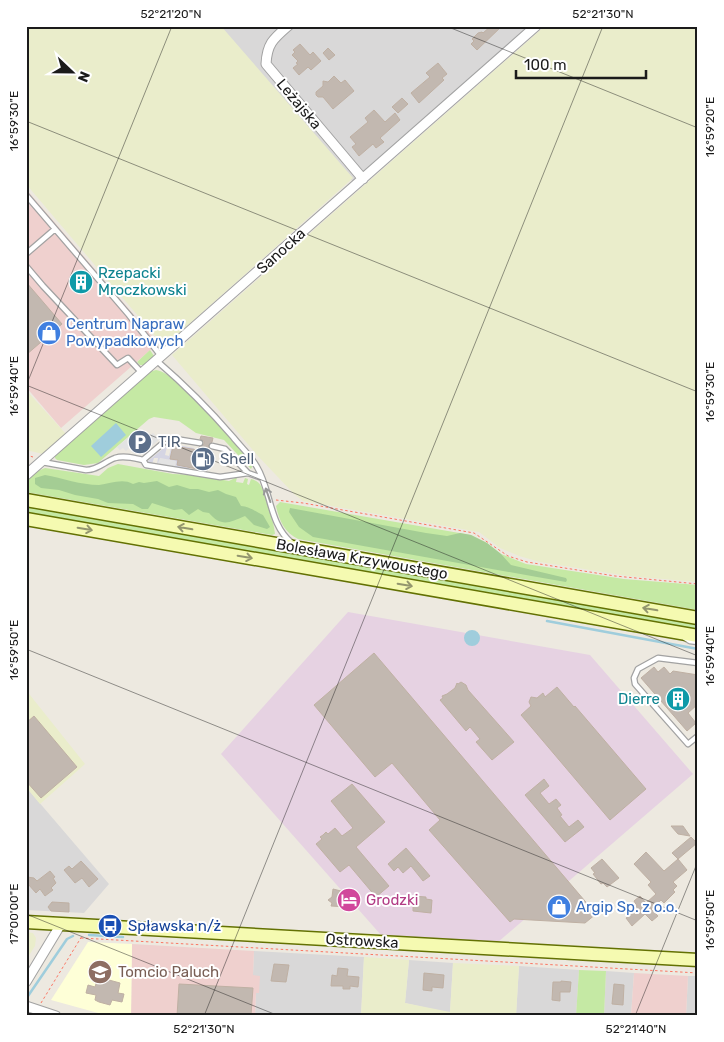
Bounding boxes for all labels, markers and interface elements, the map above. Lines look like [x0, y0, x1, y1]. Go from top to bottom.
text: 52°21'20"N [140, 7, 202, 21]
text: 52°21'30"N [572, 7, 634, 21]
north arrow [48, 48, 98, 98]
scale bar [516, 48, 646, 80]
text: 100 m [524, 56, 566, 74]
text: N [74, 69, 93, 85]
street label: Leżajska [273, 75, 325, 133]
text: 16°59'30"E [7, 91, 21, 151]
text: 16°59'20"E [703, 97, 717, 157]
street label: Sanocka [253, 224, 309, 278]
place label: Rzepacki Mroczkowski [98, 264, 187, 299]
building icon: Rzepacki Mroczkowski [68, 269, 94, 295]
place label: Centrum Napraw Powypadkowych [66, 315, 184, 350]
shop icon: Centrum Napraw Powypadkowych [36, 320, 62, 346]
text: 16°59'40"E [7, 356, 21, 416]
text: 16°59'30"E [703, 362, 717, 422]
parking icon: TIR [127, 429, 153, 455]
place label: TIR [158, 433, 181, 451]
fuel station icon: Shell [190, 446, 216, 472]
place label: Shell [220, 450, 254, 468]
one-way arrow [263, 487, 272, 503]
one-way arrow [177, 523, 193, 532]
one-way arrow [77, 525, 93, 535]
street label: Bolesława Krzywoustego [275, 535, 449, 583]
one-way arrow [237, 552, 253, 562]
one-way arrow [397, 580, 413, 590]
one-way arrow [642, 604, 658, 614]
text: 16°59'50"E [7, 620, 21, 680]
text: 16°59'40"E [703, 626, 717, 686]
building icon: Dierre [665, 686, 691, 712]
place label: Dierre [618, 690, 660, 708]
text: 17°00'00"E [7, 884, 21, 944]
hotel icon: Grodzki [336, 887, 362, 913]
text: 16°59'50"E [703, 890, 717, 950]
place label: Grodzki [366, 891, 418, 909]
shop icon: Argip Sp. z o.o. [546, 894, 572, 920]
place label: Argip Sp. z o.o. [576, 898, 678, 916]
bus stop icon: Spławska n/ż [97, 913, 123, 939]
place label: Spławska n/ż [128, 917, 222, 935]
street label: Ostrowska [325, 930, 399, 952]
school or university icon: Tomcio Paluch [87, 959, 113, 985]
place label: Tomcio Paluch [118, 963, 219, 981]
text: 52°21'30"N [173, 1022, 235, 1036]
text: 52°21'40"N [606, 1022, 666, 1036]

